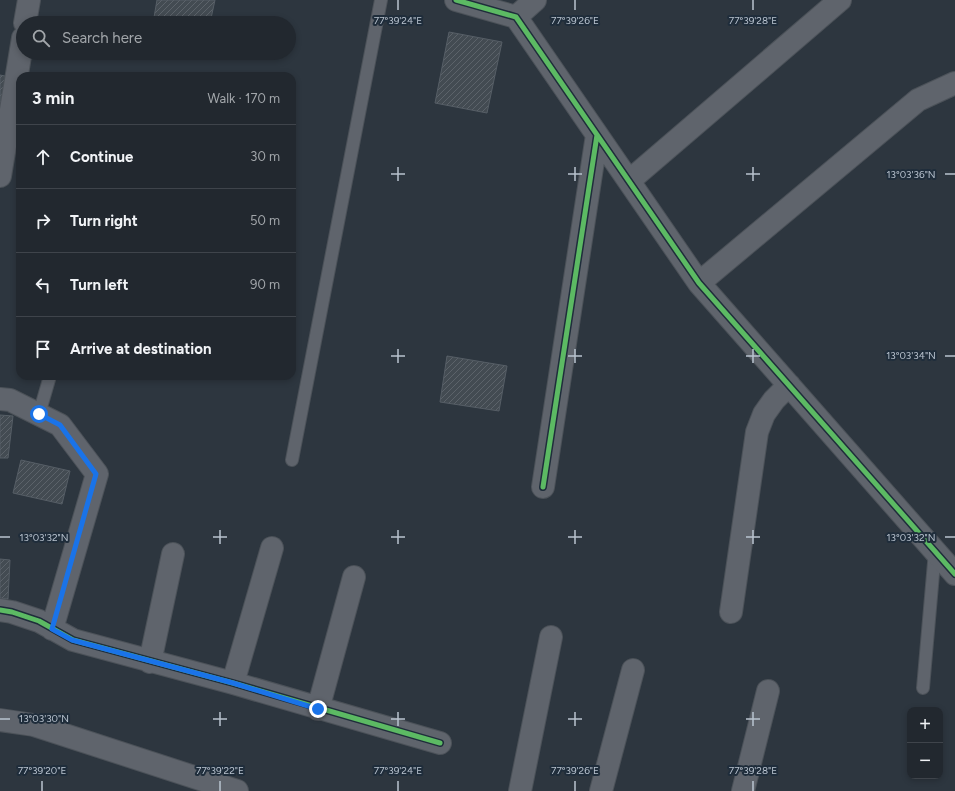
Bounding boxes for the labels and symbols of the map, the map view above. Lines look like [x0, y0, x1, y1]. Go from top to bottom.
text: 77°39'24"E [374, 14, 422, 27]
text: 77°39'26"E [551, 14, 599, 27]
text: 77°39'28"E [729, 14, 777, 27]
text: 13°03'36"N [886, 168, 936, 181]
text: 13°03'34"N [886, 349, 936, 362]
route start [30, 405, 48, 423]
text: 13°03'32"N [19, 531, 69, 544]
text: 13°03'32"N [886, 531, 936, 544]
route end [309, 700, 327, 718]
text: 13°03'30"N [19, 712, 69, 725]
text: 77°39'20"E [18, 764, 66, 777]
text: 77°39'22"E [196, 764, 244, 777]
text: 77°39'24"E [374, 764, 422, 777]
text: 77°39'26"E [551, 764, 599, 777]
text: 77°39'28"E [729, 764, 777, 777]

